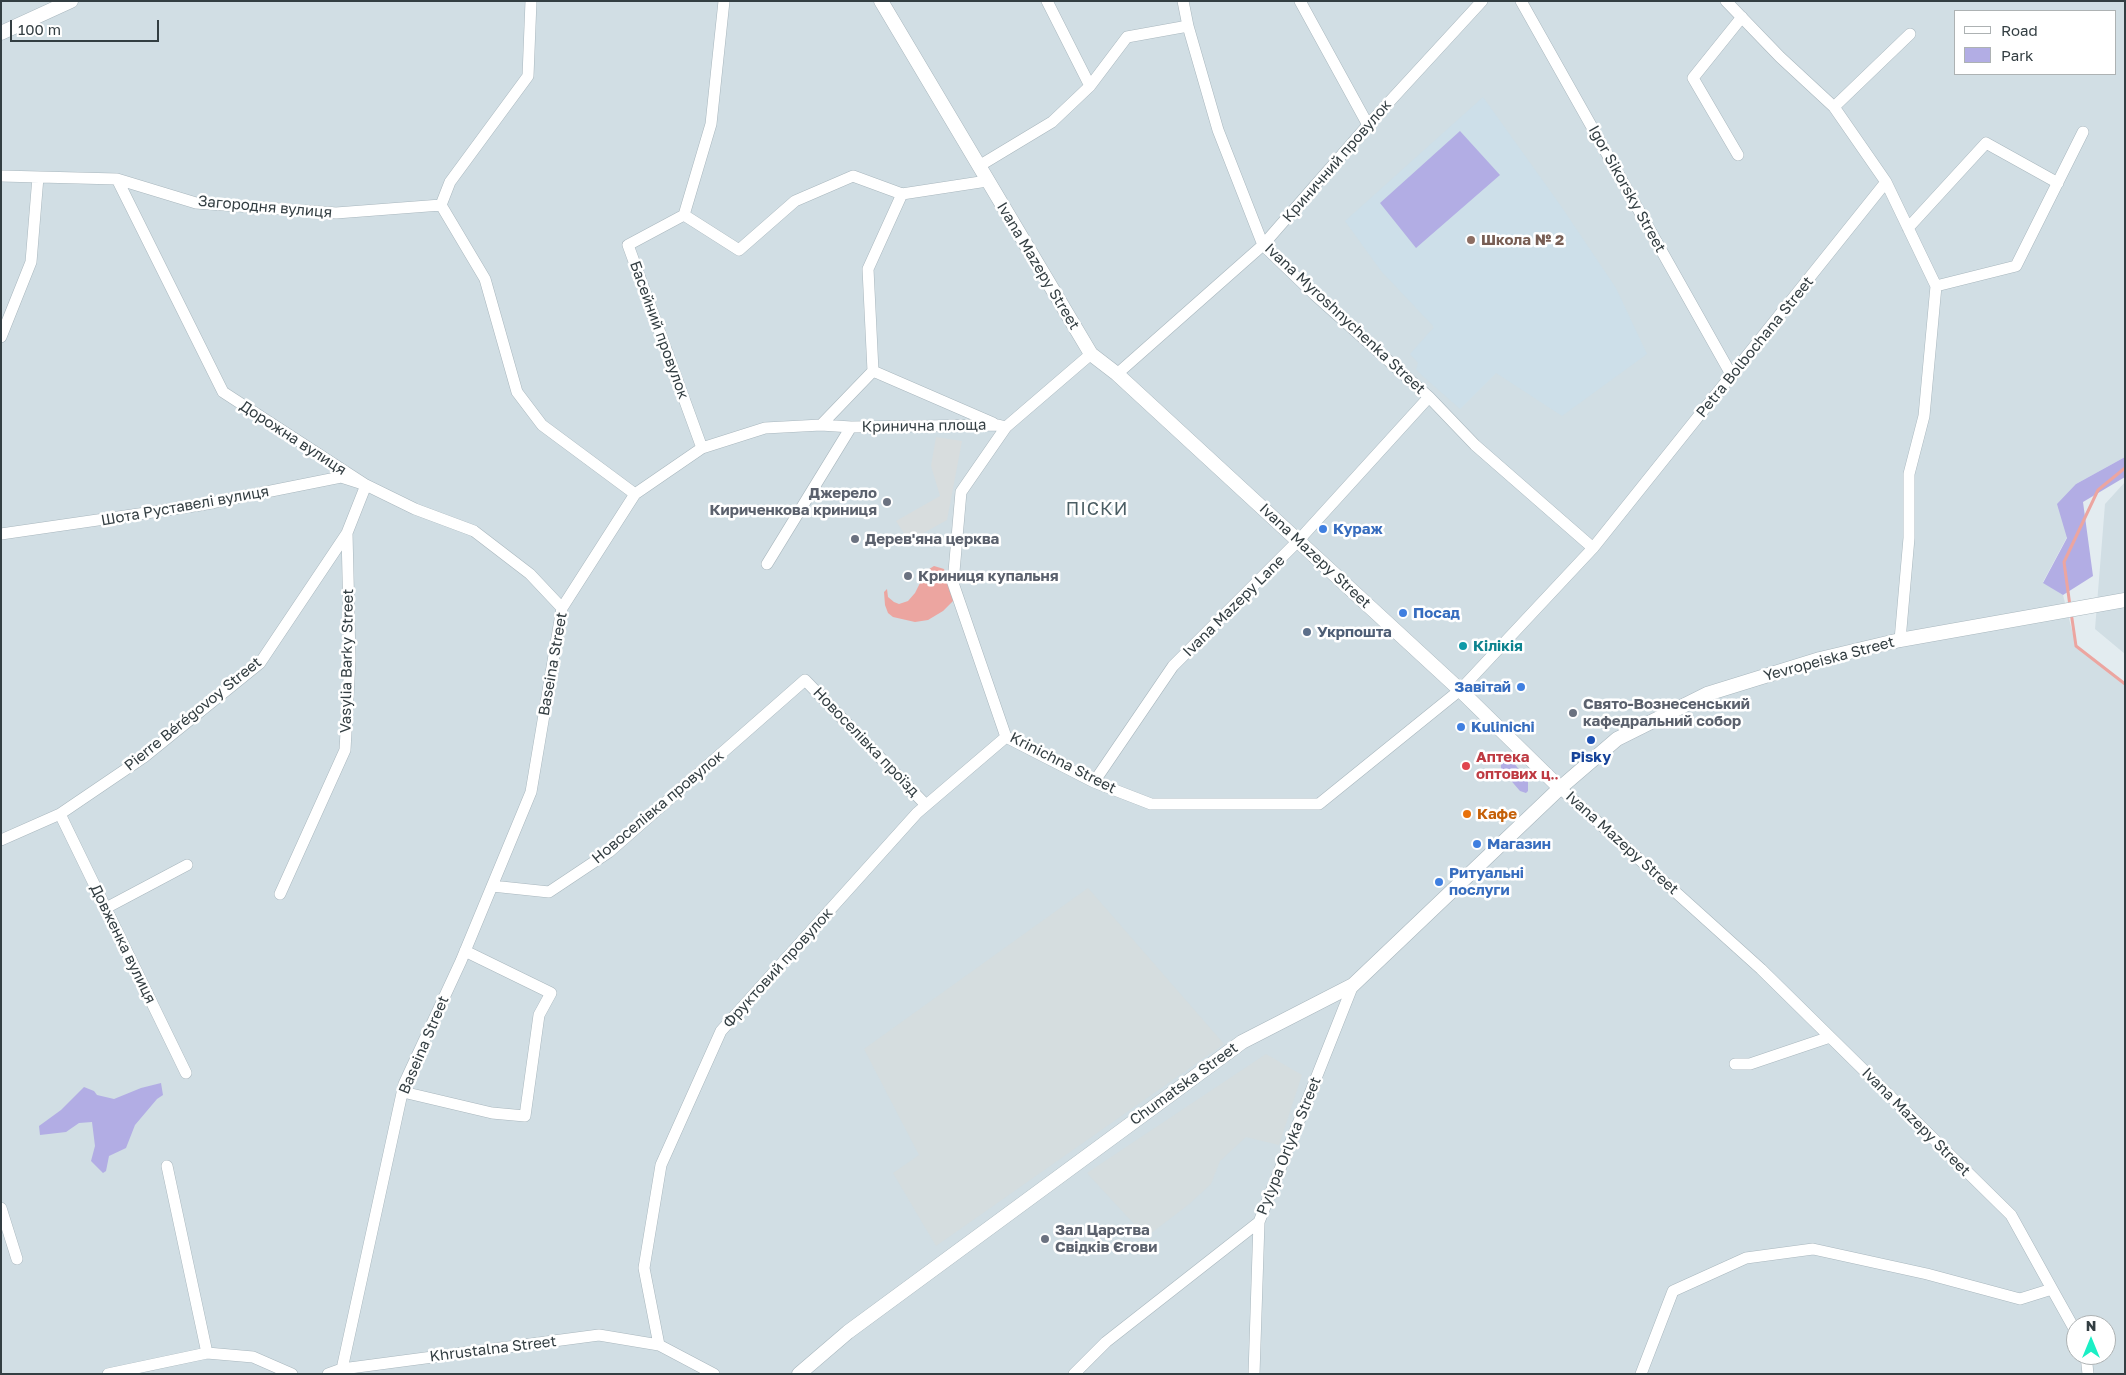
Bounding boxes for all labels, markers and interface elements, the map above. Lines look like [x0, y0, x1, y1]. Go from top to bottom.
scale bar [12, 10, 161, 42]
legend [1954, 10, 2116, 75]
text: 100 m [18, 20, 61, 38]
text: Road [2001, 21, 2038, 39]
text: Park [2001, 46, 2033, 64]
street label: Криничний провулок [1279, 96, 1395, 226]
street label: Igor Sikorsky Street [1585, 122, 1669, 256]
street label: Загородня вулиця [197, 192, 333, 222]
street label: Ivana Mazepy Street [993, 199, 1083, 333]
place label: Школа № 2 [1481, 231, 1564, 249]
marker: Школа № 2 [1465, 234, 1477, 246]
street label: Ivana Myroshnychenka Street [1261, 240, 1429, 398]
street label: Басейний провулок [626, 259, 692, 401]
street label: Petra Bolbochana Street [1693, 273, 1817, 421]
street label: Дорожна вулиця [236, 397, 350, 479]
street label: Кринична площа [861, 416, 987, 436]
street label: Шота Руставелі вулиця [100, 482, 270, 530]
place label: Джерело Кириченкова криниця [709, 484, 877, 519]
marker: Джерело Кириченкова криниця [881, 496, 893, 508]
district label: ПІСКИ [1065, 498, 1129, 520]
street label: Ivana Mazepy Street [1256, 500, 1374, 612]
place label: Кураж [1333, 520, 1383, 538]
marker: Кураж [1317, 523, 1329, 535]
place label: Дерев'яна церква [865, 530, 999, 548]
marker: Дерев'яна церква [849, 533, 861, 545]
street label: Ivana Mazepy Lane [1179, 551, 1289, 661]
place label: Криниця купальня [918, 567, 1059, 585]
marker: Криниця купальня [902, 570, 914, 582]
street label: Vasylia Barky Street [337, 589, 357, 733]
place label: Посад [1413, 604, 1460, 622]
marker: Посад [1397, 607, 1409, 619]
street label: Baseina Street [535, 611, 571, 717]
place label: Укрпошта [1317, 623, 1392, 641]
marker: Укрпошта [1301, 626, 1313, 638]
street label: Yevropeiska Street [1762, 633, 1896, 685]
place label: Кілікія [1473, 637, 1523, 655]
marker: Кілікія [1457, 640, 1469, 652]
street label: Pierre Bérégovoy Street [121, 653, 265, 775]
place label: Завітай [1454, 678, 1511, 696]
marker: Завітай [1515, 681, 1527, 693]
street label: Новоселівка проїзд [809, 684, 923, 800]
place label: Свято-Вознесенський кафедральний собор [1583, 695, 1750, 730]
marker: Свято-Вознесенський кафедральний собор [1567, 707, 1579, 719]
place label: Kulinichi [1471, 718, 1535, 736]
marker: Kulinichi [1455, 721, 1467, 733]
street label: Krinichna Street [1007, 728, 1119, 798]
marker: Pisky [1585, 734, 1597, 746]
street label: Новоселівка провулок [588, 747, 728, 867]
place label: Аптека оптових ц‥ [1476, 748, 1558, 783]
place label: Pisky [1571, 748, 1611, 766]
marker: Аптека оптових ц‥ [1460, 760, 1472, 772]
street label: Ivana Mazepy Street [1562, 788, 1682, 898]
place label: Кафе [1477, 805, 1517, 823]
marker: Кафе [1461, 808, 1473, 820]
place label: Магазин [1487, 835, 1551, 853]
marker: Магазин [1471, 838, 1483, 850]
place label: Ритуальні послуги [1449, 864, 1524, 899]
marker: Ритуальні послуги [1433, 876, 1445, 888]
street label: Довженка вулиця [86, 881, 160, 1007]
street label: Фруктовий провулок [719, 904, 837, 1032]
street label: Baseina Street [395, 993, 453, 1097]
street label: Chumatska Street [1127, 1039, 1241, 1129]
street label: Ivana Mazepy Street [1858, 1064, 1974, 1180]
street label: Pylypa Orlyka Street [1253, 1074, 1325, 1218]
place label: Зал Царства Свідків Єгови [1055, 1221, 1157, 1256]
marker: Зал Царства Свідків Єгови [1039, 1233, 1051, 1245]
north arrow [2066, 1315, 2116, 1365]
text: N [2086, 1317, 2096, 1334]
street label: Khrustalna Street [429, 1332, 557, 1366]

